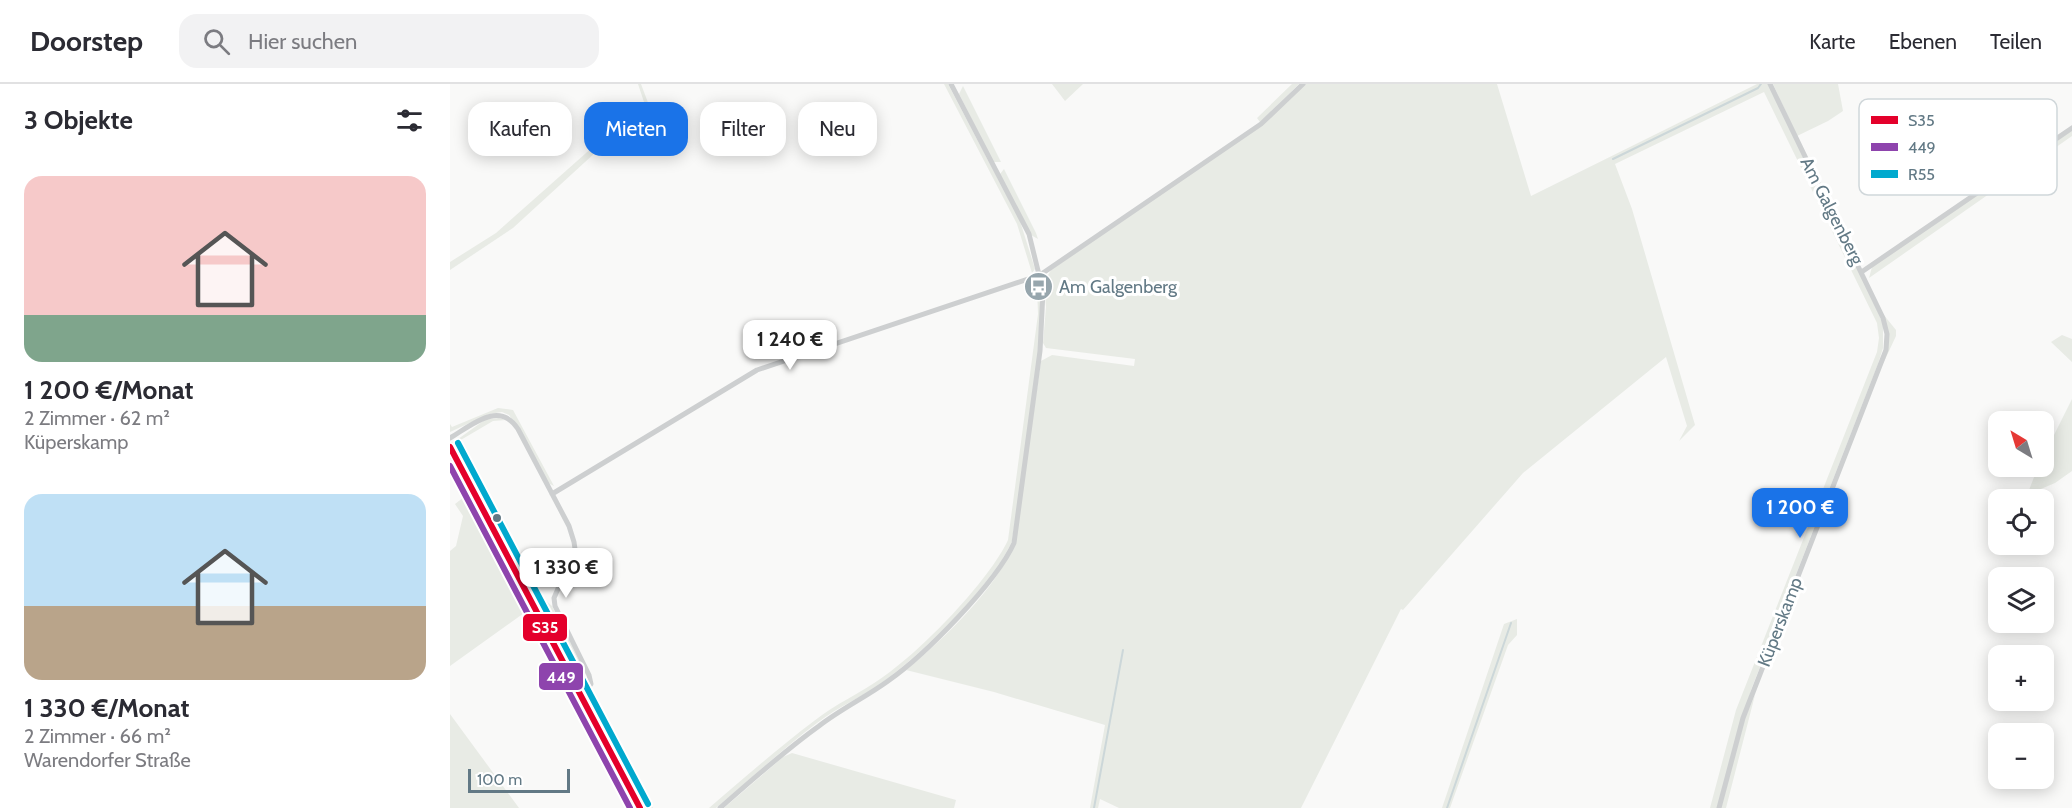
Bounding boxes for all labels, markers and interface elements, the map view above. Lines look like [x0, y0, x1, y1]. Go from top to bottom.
search box [179, 14, 599, 68]
text: Doorstep [30, 24, 143, 58]
icon: search [200, 25, 233, 58]
text: Hier suchen [248, 28, 357, 55]
text: Karte [1809, 29, 1856, 54]
text: Ebenen [1889, 29, 1957, 54]
text: Teilen [1990, 29, 2042, 54]
legend [1859, 99, 2057, 195]
chip: Kaufen [468, 102, 572, 156]
chip: Mieten [584, 102, 688, 156]
chip: Filter [700, 102, 786, 156]
chip: Neu [798, 102, 877, 156]
text: 3 Objekte [24, 104, 133, 136]
icon: filters [393, 104, 426, 137]
text: S35 [1908, 111, 1935, 130]
text: 449 [1908, 138, 1936, 157]
street label: Am Galgenberg [1795, 153, 1869, 269]
text: R55 [1908, 165, 1935, 184]
icon: home [171, 215, 279, 323]
bus stop icon: Am Galgenberg [1022, 271, 1054, 303]
place label: Am Galgenberg [1059, 276, 1178, 298]
pin: 1 240 € [735, 320, 845, 371]
text: 1 240 € [757, 327, 823, 351]
text: 1 200 €/Monat [24, 374, 193, 406]
text: 2 Zimmer · 62 m² [24, 406, 170, 430]
north arrow [1988, 411, 2054, 477]
map controls [1988, 411, 2054, 789]
text: Küperskamp [24, 430, 128, 454]
pin: 1 200 € [1745, 488, 1855, 539]
button: locate [1988, 489, 2054, 555]
text: 1 200 € [1766, 495, 1834, 519]
unlabelled marker [491, 512, 503, 524]
icon: home [171, 533, 279, 641]
pin: 1 330 € [511, 548, 621, 599]
text: 1 330 € [534, 555, 598, 579]
button: layers [1988, 567, 2054, 633]
street label: Küperskamp [1753, 574, 1807, 670]
line badge: S35 [522, 613, 568, 642]
text: S35 [532, 618, 558, 637]
button: + [1988, 645, 2054, 711]
line badge: 449 [538, 662, 584, 691]
text: 449 [547, 668, 575, 687]
text: 1 330 €/Monat [24, 692, 189, 724]
button: − [1988, 723, 2054, 789]
text: 2 Zimmer · 66 m² [24, 724, 171, 748]
text: Warendorfer Straße [24, 748, 191, 772]
scale bar [468, 766, 570, 794]
text: 100 m [477, 770, 522, 789]

